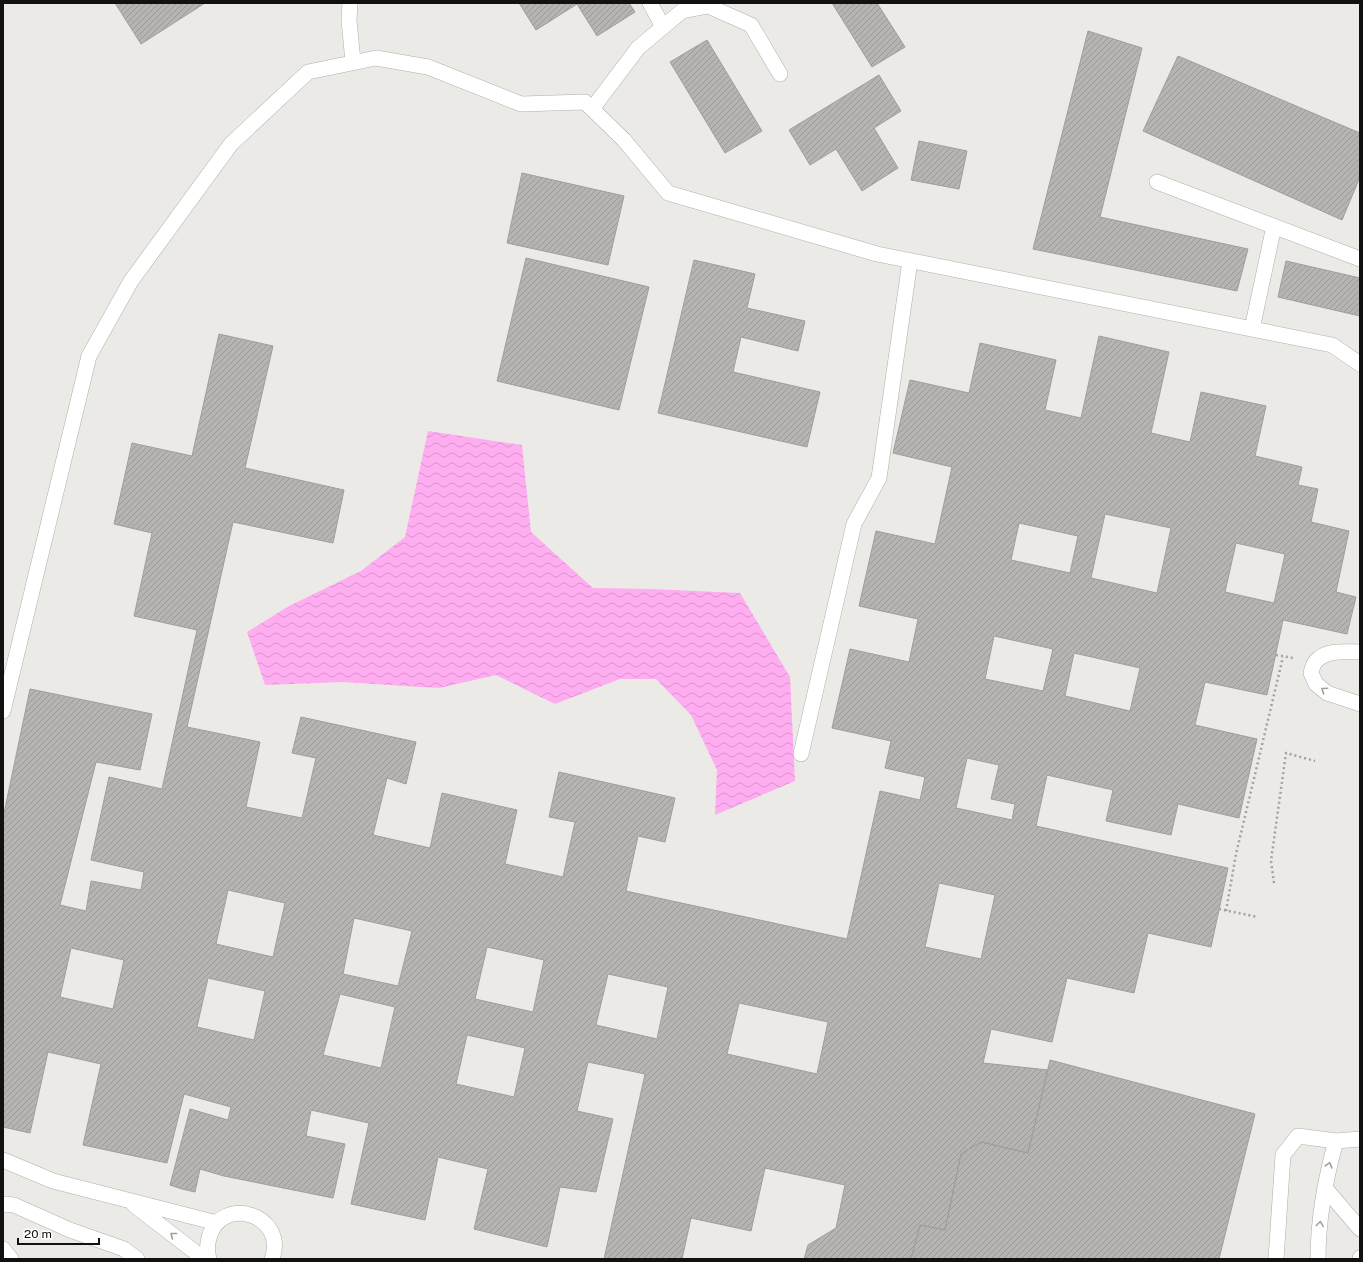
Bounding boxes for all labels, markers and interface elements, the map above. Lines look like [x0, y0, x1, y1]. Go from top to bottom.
one-way arrow [1321, 688, 1328, 695]
one-way arrow [1324, 1161, 1333, 1168]
scale bar [18, 1220, 99, 1246]
one-way arrow [1315, 1220, 1324, 1227]
text: 20 m [24, 1227, 52, 1241]
one-way arrow [171, 1233, 178, 1240]

